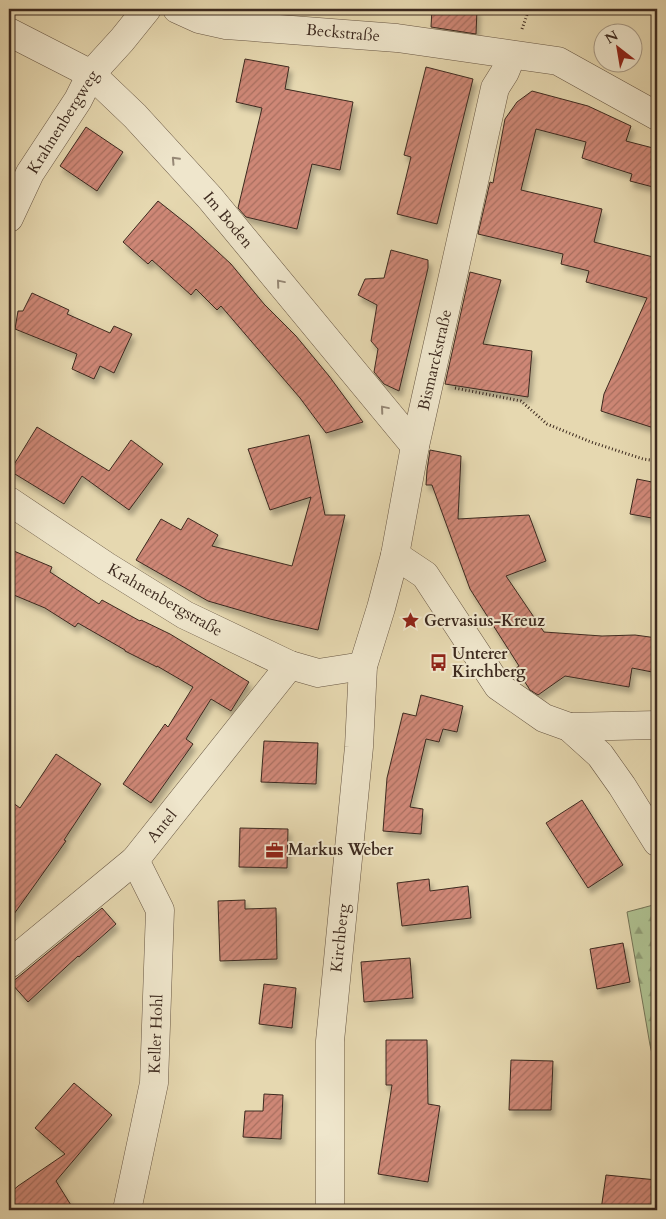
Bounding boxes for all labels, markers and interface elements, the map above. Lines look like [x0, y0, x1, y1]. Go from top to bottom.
street label: Beckstraße [305, 19, 381, 47]
north arrow [594, 22, 644, 72]
text: N [601, 26, 622, 49]
street label: Krahnenbergweg [22, 66, 104, 178]
one-way arrow [172, 156, 181, 165]
street label: Im Boden [198, 187, 258, 253]
one-way arrow [278, 280, 286, 289]
street label: Bismarckstraße [413, 307, 457, 413]
one-way arrow [380, 405, 389, 414]
street label: Krahnenbergstraße [103, 558, 227, 642]
place label: Gervasius-Kreuz [424, 610, 545, 632]
place icon: Gervasius-Kreuz [400, 611, 420, 631]
place label: Unterer Kirchberg [452, 643, 526, 683]
bus stop icon: Unterer Kirchberg [428, 653, 448, 673]
street label: Antel [142, 805, 182, 847]
place label: Markus Weber [288, 839, 394, 861]
office icon: Markus Weber [264, 840, 284, 860]
street label: Kirchberg [325, 903, 355, 973]
street label: Keller Hohl [144, 994, 168, 1074]

